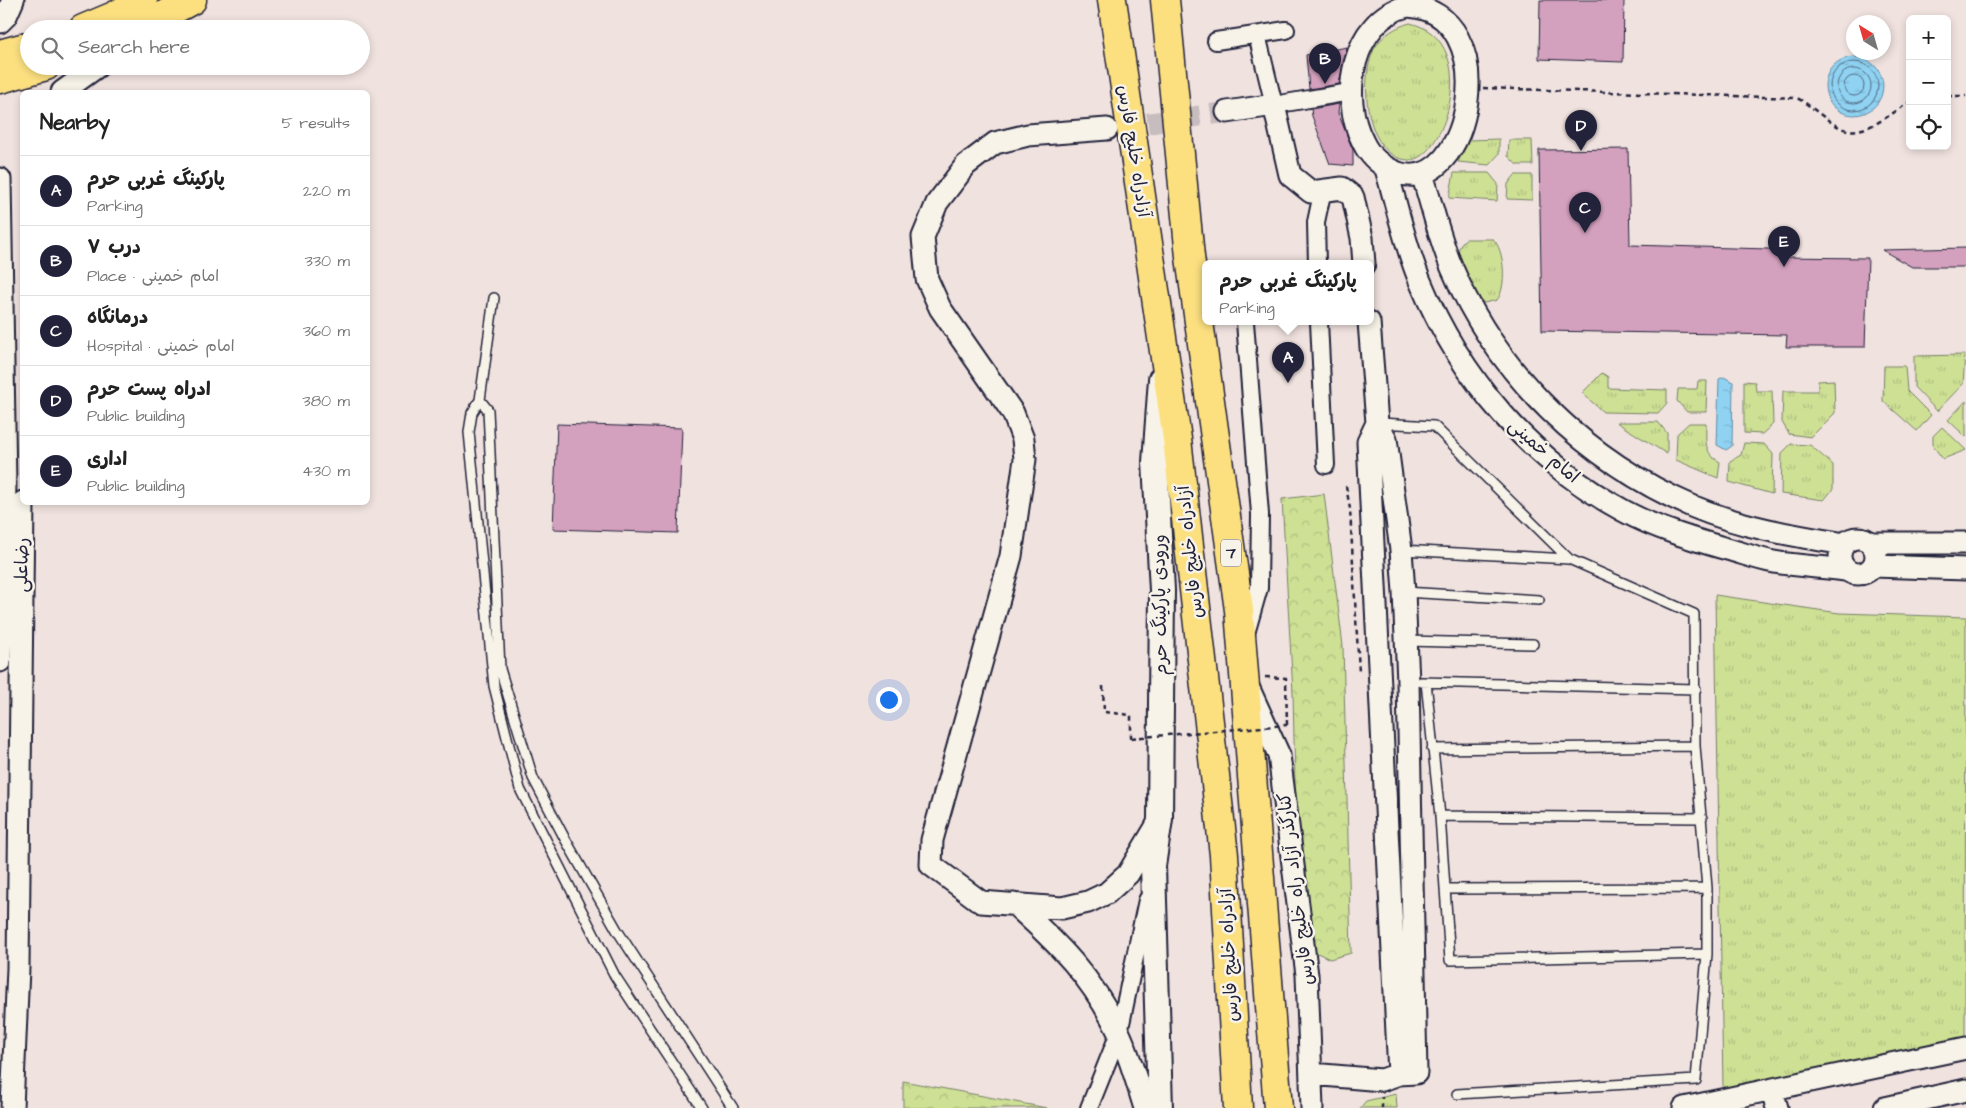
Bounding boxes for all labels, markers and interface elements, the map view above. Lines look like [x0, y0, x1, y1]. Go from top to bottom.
north arrow [1846, 15, 1891, 60]
map controls [1906, 15, 1951, 150]
button: + [1906, 15, 1951, 60]
search box [20, 20, 370, 75]
icon: search [38, 34, 66, 62]
text: Search here [78, 34, 190, 61]
pin: B [1309, 43, 1341, 84]
button: − [1906, 60, 1951, 105]
street label: آزادراه خلیج فارس [1111, 83, 1157, 220]
button: locate [1906, 105, 1951, 150]
text: Nearby [40, 108, 110, 137]
pin: D [1565, 110, 1597, 151]
text: 5 results [282, 112, 350, 134]
text: پارکینگ غربی حرم [87, 166, 225, 193]
text: A [51, 180, 61, 202]
text: 220 m [303, 180, 350, 202]
pin: C [1569, 192, 1601, 233]
text: Parking [87, 195, 143, 217]
pin: E [1768, 226, 1800, 267]
text: درب ۷ [87, 234, 141, 261]
text: B [50, 250, 62, 272]
text: 330 m [305, 250, 350, 272]
popup [1202, 260, 1374, 325]
text: Place · امام خمینی [87, 265, 219, 287]
text: پارکینگ غربی حرم [1219, 268, 1357, 295]
text: Parking [1219, 297, 1275, 319]
text: درمانگاه [87, 304, 148, 331]
text: C [50, 320, 62, 342]
text: 360 m [303, 320, 350, 342]
text: Hospital · امام خمینی [87, 335, 235, 357]
pin: A [1272, 342, 1304, 383]
text: ادراه پست حرم [87, 376, 211, 403]
text: D [51, 390, 61, 412]
text: 380 m [303, 390, 350, 412]
text: Public building [87, 405, 185, 427]
street label: امام خمینی [1502, 413, 1585, 490]
text: اداری [87, 446, 127, 473]
text: E [51, 460, 61, 482]
text: 430 m [302, 460, 350, 482]
text: Public building [87, 475, 185, 497]
street label: آزادراه خلیج فارس [1170, 483, 1209, 620]
street label: ورودی پارکینگ حرم [1146, 534, 1175, 676]
street label: رضاعلی [9, 537, 35, 593]
road number: 7 [1221, 540, 1241, 566]
your location [876, 687, 902, 713]
street label: کنارگذر آزاد راه خلیج فارس [1272, 791, 1320, 987]
street label: آزادراه خلیج فارس [1213, 886, 1245, 1022]

